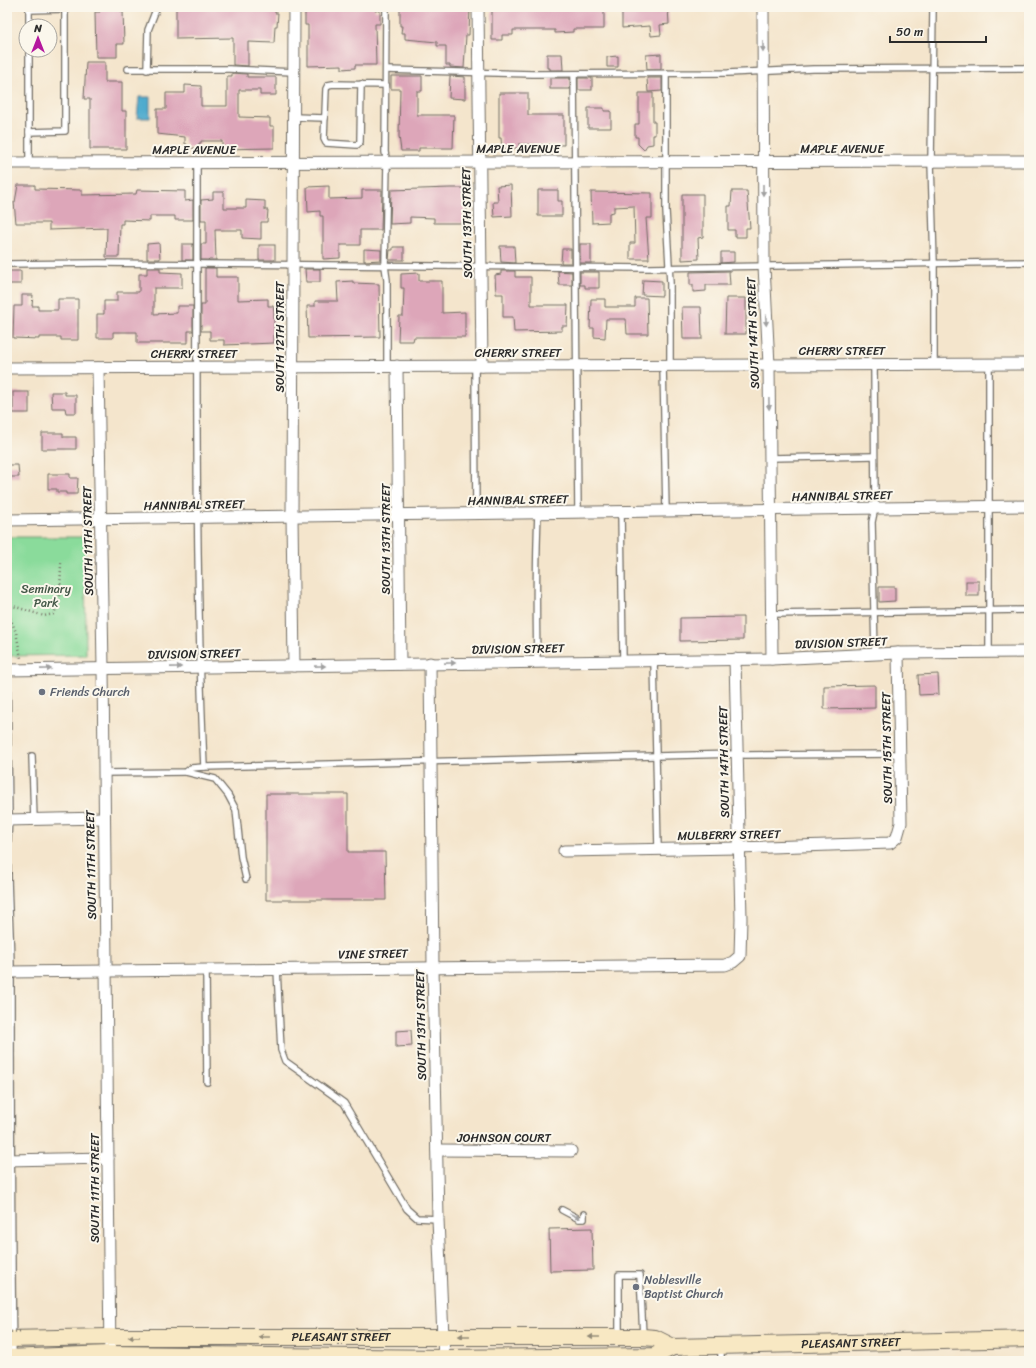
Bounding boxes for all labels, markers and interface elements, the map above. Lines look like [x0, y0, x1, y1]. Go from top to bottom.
north arrow [18, 18, 58, 58]
scale bar [890, 18, 986, 44]
text: N [33, 19, 42, 38]
text: 50 m [896, 21, 923, 43]
one-way arrow [760, 40, 766, 53]
street label: MAPLE AVENUE [476, 138, 561, 160]
street label: MAPLE AVENUE [800, 138, 885, 160]
street label: MAPLE AVENUE [152, 139, 237, 161]
street label: SOUTH 13TH STREET [455, 166, 479, 279]
one-way arrow [760, 184, 766, 197]
street label: SOUTH 14TH STREET [740, 276, 766, 389]
street label: SOUTH 12TH STREET [269, 280, 291, 393]
one-way arrow [763, 314, 770, 326]
street label: CHERRY STREET [799, 340, 886, 362]
street label: CHERRY STREET [475, 342, 562, 364]
street label: CHERRY STREET [151, 343, 238, 365]
one-way arrow [766, 398, 772, 411]
street label: SOUTH 13TH STREET [375, 483, 397, 594]
street label: HANNIBAL STREET [792, 484, 894, 508]
street label: SOUTH 11TH STREET [76, 485, 100, 596]
street label: HANNIBAL STREET [468, 488, 570, 512]
street label: HANNIBAL STREET [144, 493, 246, 517]
park label: Seminary Park [21, 578, 72, 614]
street label: DIVISION STREET [794, 630, 888, 656]
street label: DIVISION STREET [472, 637, 565, 661]
street label: DIVISION STREET [148, 642, 241, 666]
one-way arrow [444, 660, 457, 666]
one-way arrow [314, 662, 326, 669]
one-way arrow [170, 664, 183, 670]
one-way arrow [40, 666, 53, 672]
place label: Friends Church [50, 681, 130, 703]
marker: Friends Church [37, 687, 47, 697]
street label: SOUTH 15TH STREET [875, 691, 899, 804]
street label: SOUTH 14TH STREET [712, 705, 736, 818]
street label: SOUTH 11TH STREET [79, 809, 103, 920]
street label: MULBERRY STREET [677, 823, 782, 847]
street label: VINE STREET [338, 942, 409, 966]
street label: SOUTH 13TH STREET [409, 968, 433, 1081]
street label: JOHNSON COURT [456, 1127, 552, 1149]
street label: SOUTH 11TH STREET [84, 1132, 106, 1243]
one-way arrow [569, 1213, 580, 1219]
place label: Noblesville Baptist Church [644, 1269, 723, 1305]
marker: Noblesville Baptist Church [631, 1282, 641, 1292]
street label: PLEASANT STREET [291, 1326, 392, 1348]
street label: PLEASANT STREET [801, 1331, 902, 1355]
one-way arrow [457, 1333, 470, 1339]
one-way arrow [127, 1334, 140, 1340]
one-way arrow [257, 1334, 270, 1340]
one-way arrow [587, 1334, 600, 1340]

